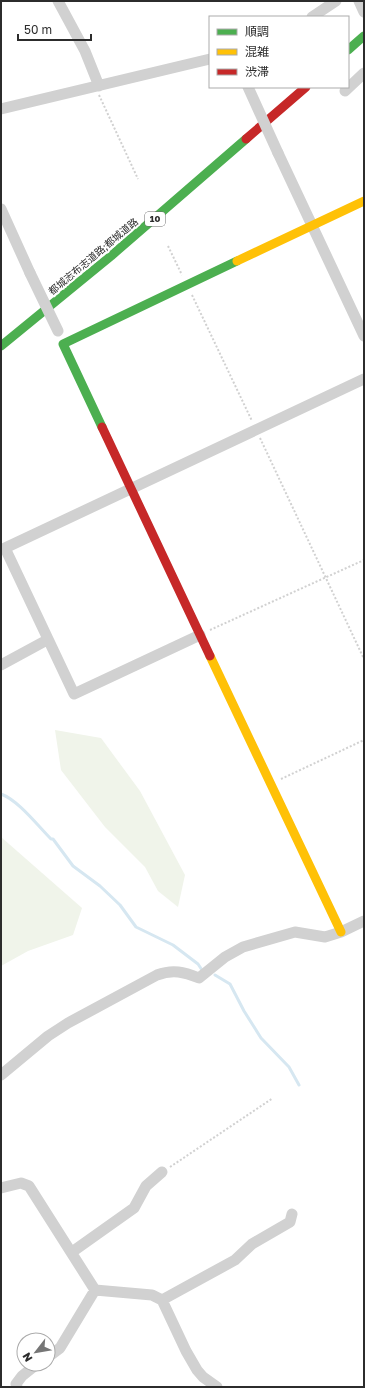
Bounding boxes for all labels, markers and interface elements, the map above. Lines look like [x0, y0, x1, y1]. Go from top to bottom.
scale bar [18, 16, 91, 42]
legend [209, 16, 349, 88]
text: 50 m [24, 22, 52, 37]
text: 順調 [245, 24, 269, 39]
text: 混雑 [245, 44, 269, 59]
text: 渋滞 [245, 64, 269, 79]
road number: 10 [145, 212, 165, 226]
street label: 都城志布志道路;都城道路 [46, 215, 140, 297]
north arrow [16, 1332, 56, 1372]
text: N [19, 1350, 35, 1364]

